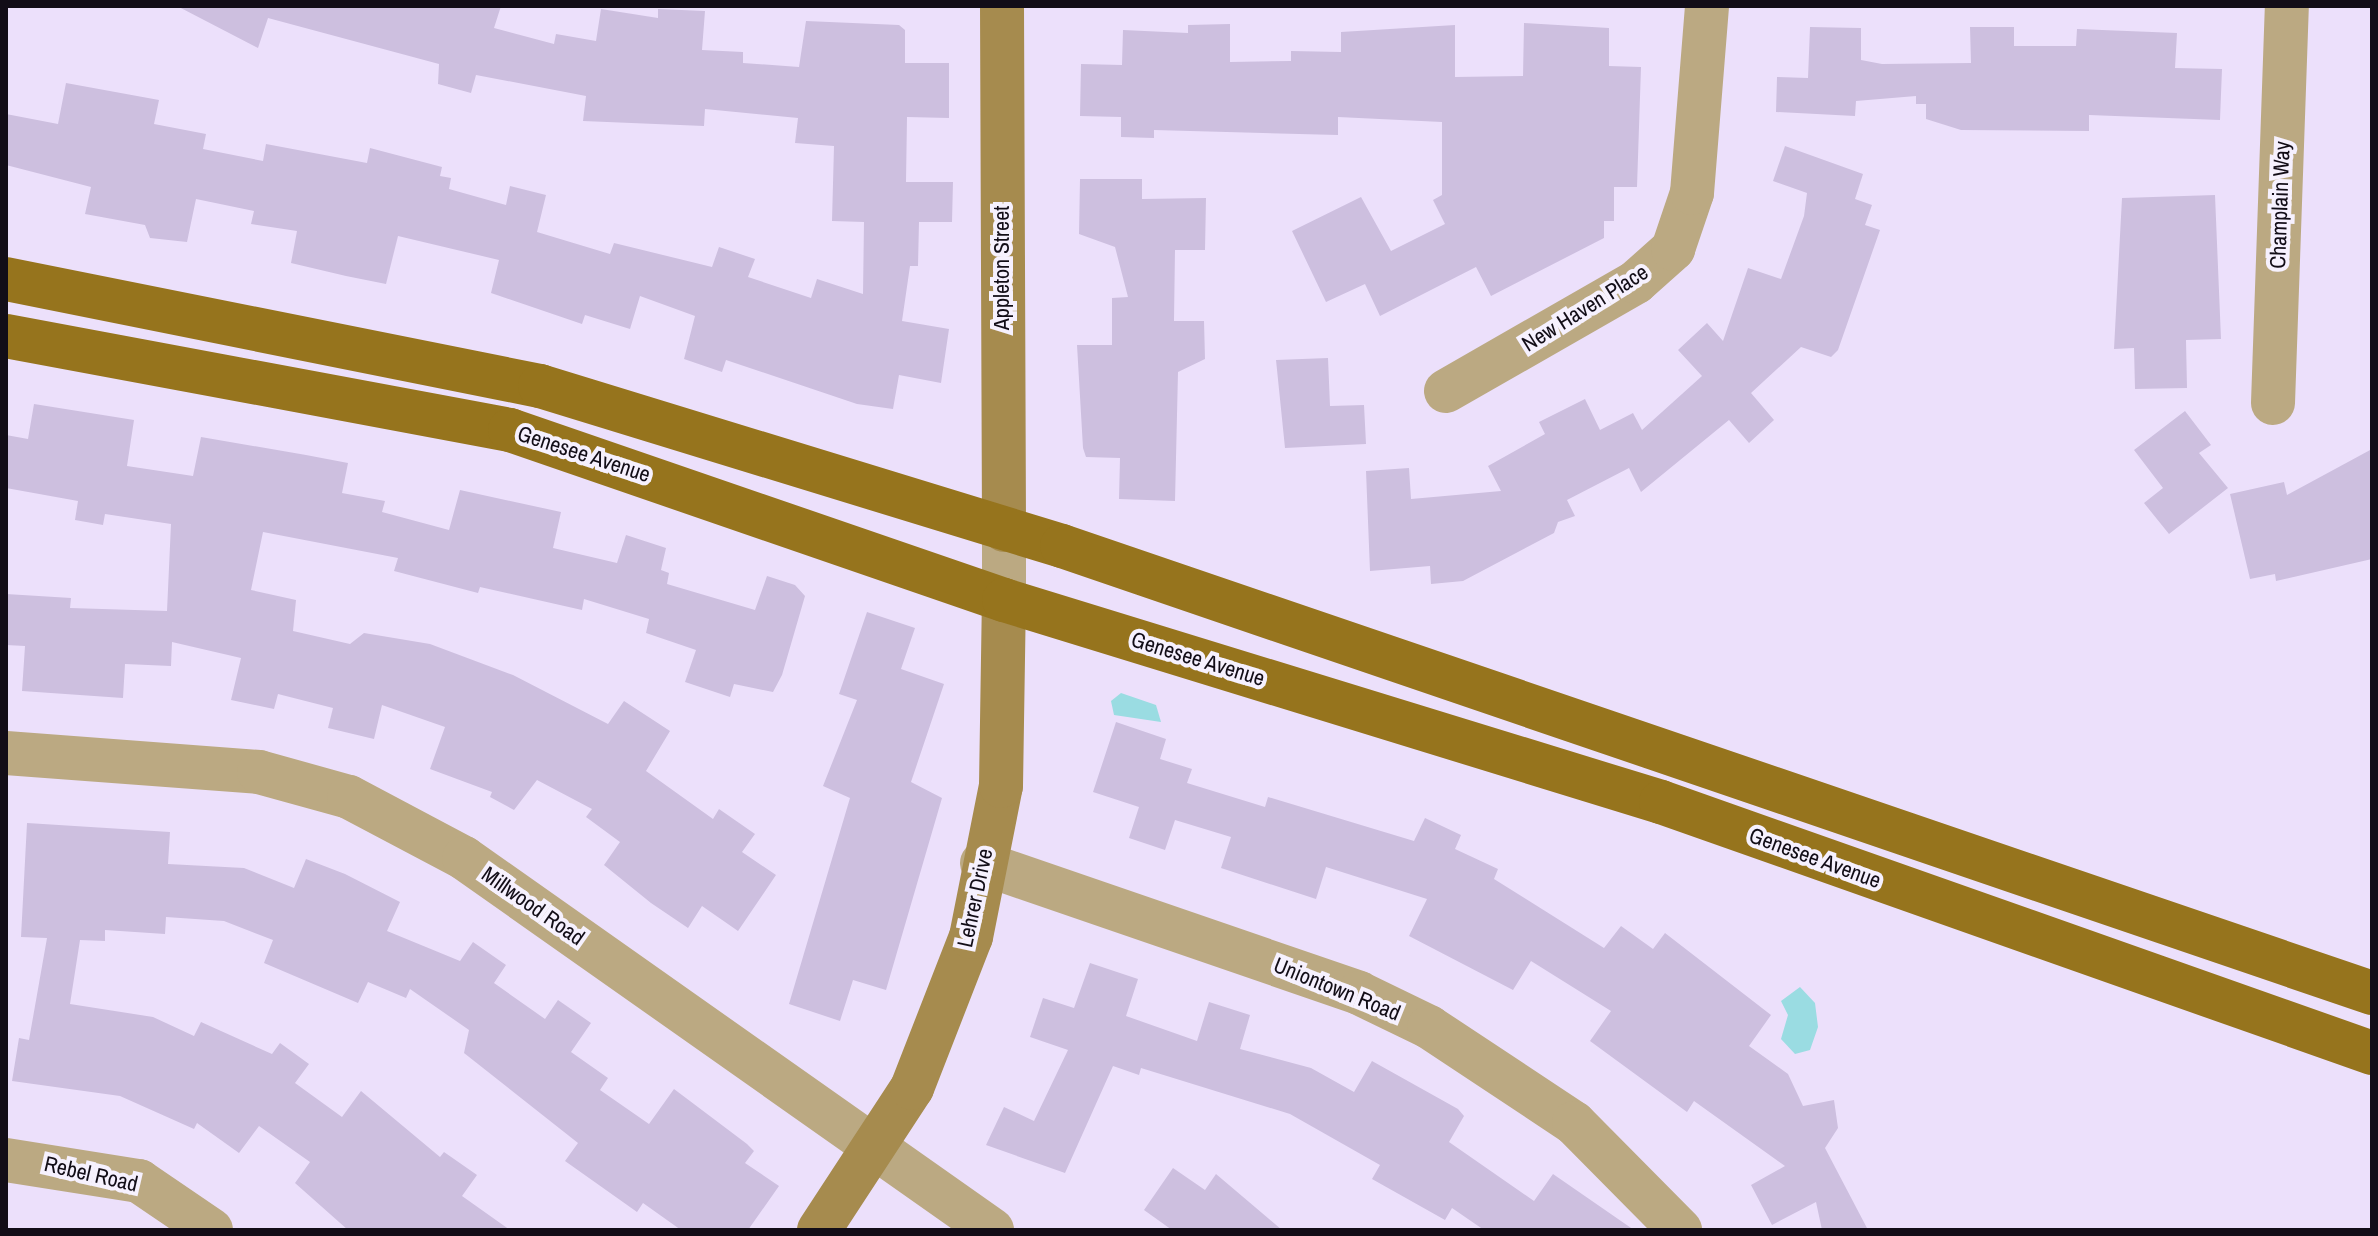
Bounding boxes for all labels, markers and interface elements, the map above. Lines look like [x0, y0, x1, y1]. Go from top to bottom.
street label: Champlain Way [2265, 141, 2295, 269]
street label: Appleton Street [989, 206, 1015, 330]
street label: New Haven Place [1517, 259, 1653, 357]
street label: Genesee Avenue [514, 420, 654, 488]
street label: Genesee Avenue [1128, 626, 1268, 692]
street label: Genesee Avenue [1745, 822, 1885, 894]
street label: Lehrer Drive [952, 846, 998, 950]
street label: Millwood Road [477, 861, 589, 951]
street label: Uniontown Road [1270, 952, 1404, 1026]
street label: Rebel Road [42, 1150, 140, 1198]

